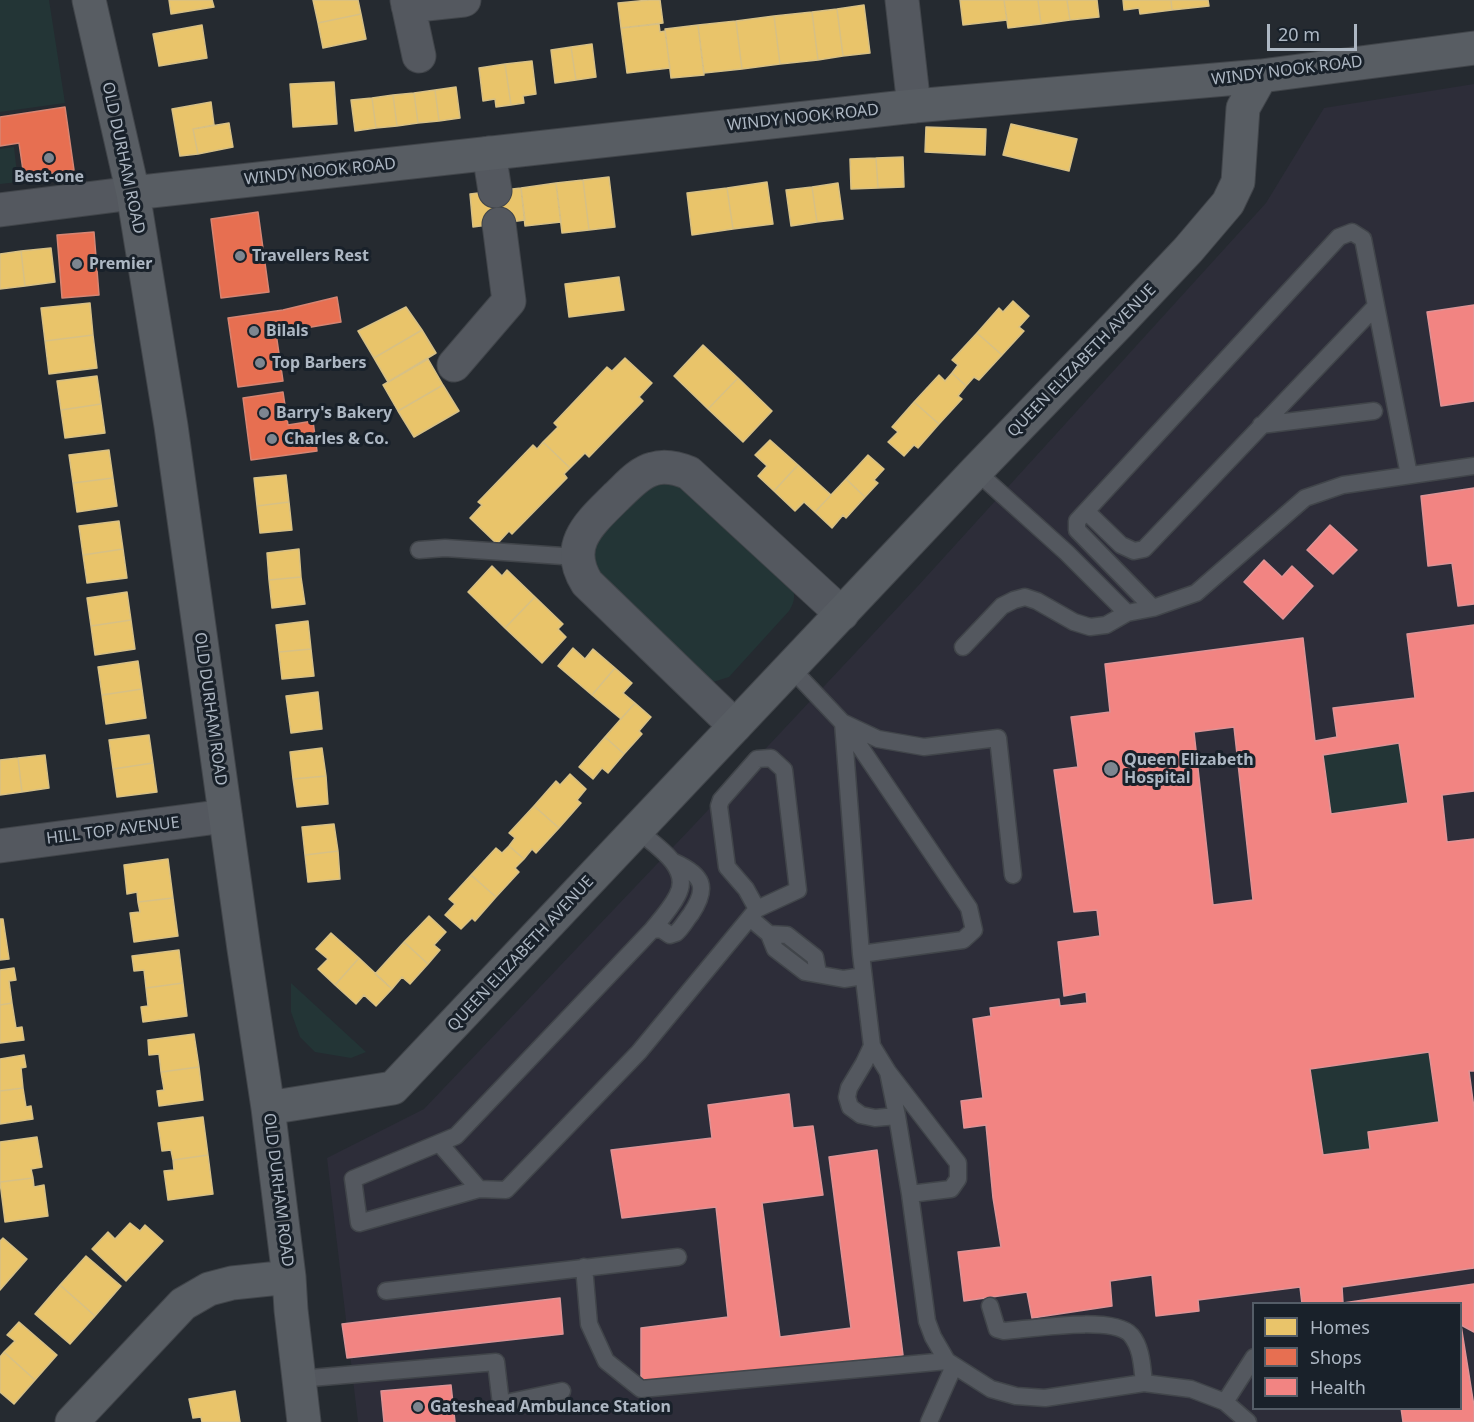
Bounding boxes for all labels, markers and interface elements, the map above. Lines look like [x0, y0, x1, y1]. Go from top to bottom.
scale bar [1270, 12, 1360, 50]
text: 20 m [1278, 22, 1320, 46]
street label: WINDY NOOK ROAD [1210, 52, 1364, 90]
street label: OLD DURHAM ROAD [98, 80, 148, 236]
street label: WINDY NOOK ROAD [726, 100, 880, 136]
marker: Best-one [42, 151, 56, 165]
street label: WINDY NOOK ROAD [243, 154, 397, 190]
place label: Best-one [14, 167, 84, 187]
place label: Travellers Rest [252, 246, 369, 266]
marker: Travellers Rest [233, 249, 247, 263]
place label: Premier [89, 254, 152, 274]
marker: Premier [70, 257, 84, 271]
street label: QUEEN ELIZABETH AVENUE [1004, 280, 1160, 442]
place label: Bilals [266, 321, 309, 341]
marker: Bilals [247, 324, 261, 338]
place label: Top Barbers [272, 353, 367, 373]
marker: Top Barbers [253, 356, 267, 370]
place label: Barry's Bakery [276, 403, 392, 423]
marker: Barry's Bakery [257, 406, 271, 420]
place label: Charles & Co. [284, 429, 389, 449]
marker: Charles & Co. [265, 432, 279, 446]
street label: OLD DURHAM ROAD [190, 631, 230, 787]
place label: Queen Elizabeth Hospital [1124, 750, 1254, 788]
marker: Queen Elizabeth Hospital [1102, 760, 1120, 778]
street label: HILL TOP AVENUE [45, 813, 181, 849]
street label: QUEEN ELIZABETH AVENUE [444, 872, 598, 1036]
street label: OLD DURHAM ROAD [259, 1112, 297, 1268]
legend [1252, 1302, 1462, 1410]
text: Homes [1310, 1315, 1370, 1339]
text: Shops [1310, 1345, 1362, 1369]
text: Health [1310, 1375, 1366, 1399]
place label: Gateshead Ambulance Station [430, 1397, 671, 1417]
marker: Gateshead Ambulance Station [411, 1400, 425, 1414]

